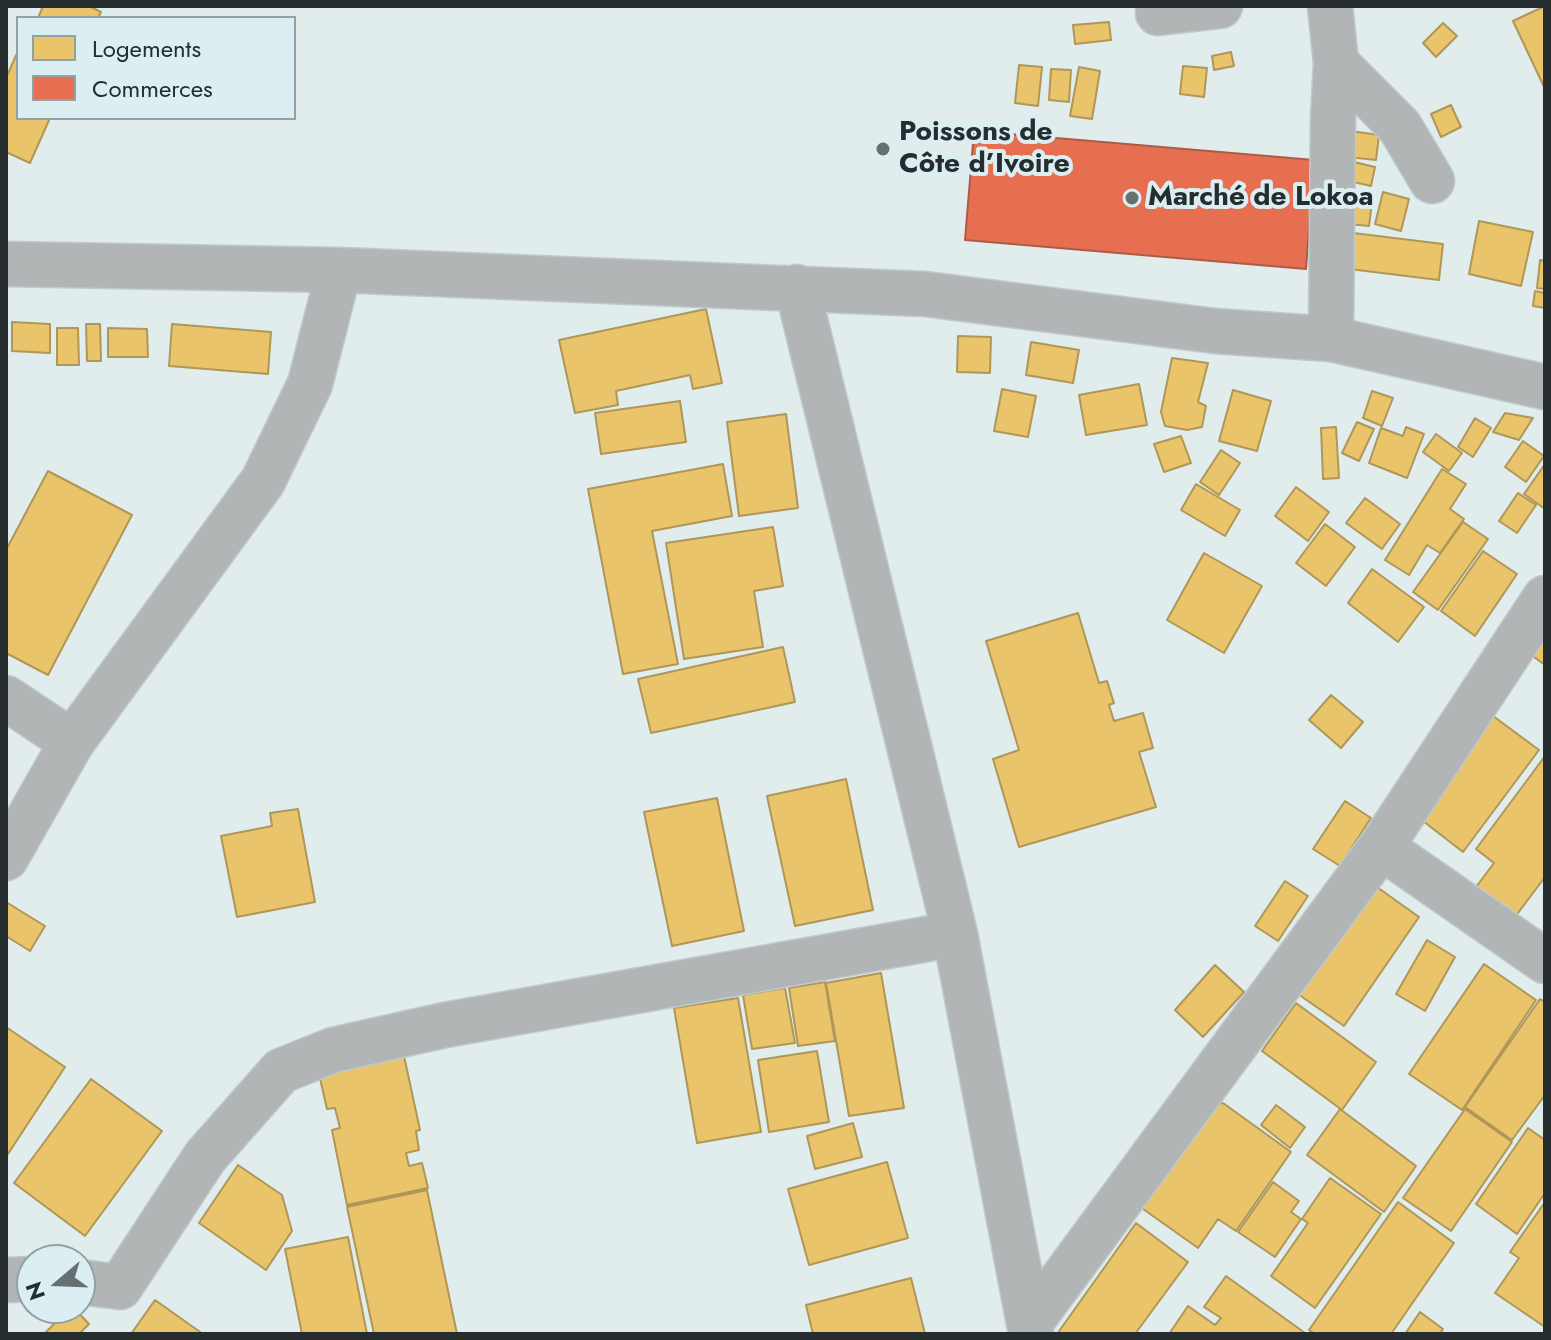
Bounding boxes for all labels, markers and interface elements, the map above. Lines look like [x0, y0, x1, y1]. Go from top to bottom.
legend [16, 16, 296, 120]
text: Logements [92, 31, 201, 66]
text: Commerces [92, 71, 213, 106]
place label: Poissons de Côte d’Ivoire [899, 116, 1070, 182]
marker: Poissons de Côte d’Ivoire [874, 140, 892, 158]
place label: Marché de Lokoa [1148, 181, 1374, 215]
marker: Marché de Lokoa [1123, 189, 1141, 207]
north arrow [16, 1244, 96, 1324]
text: N [17, 1278, 53, 1305]

